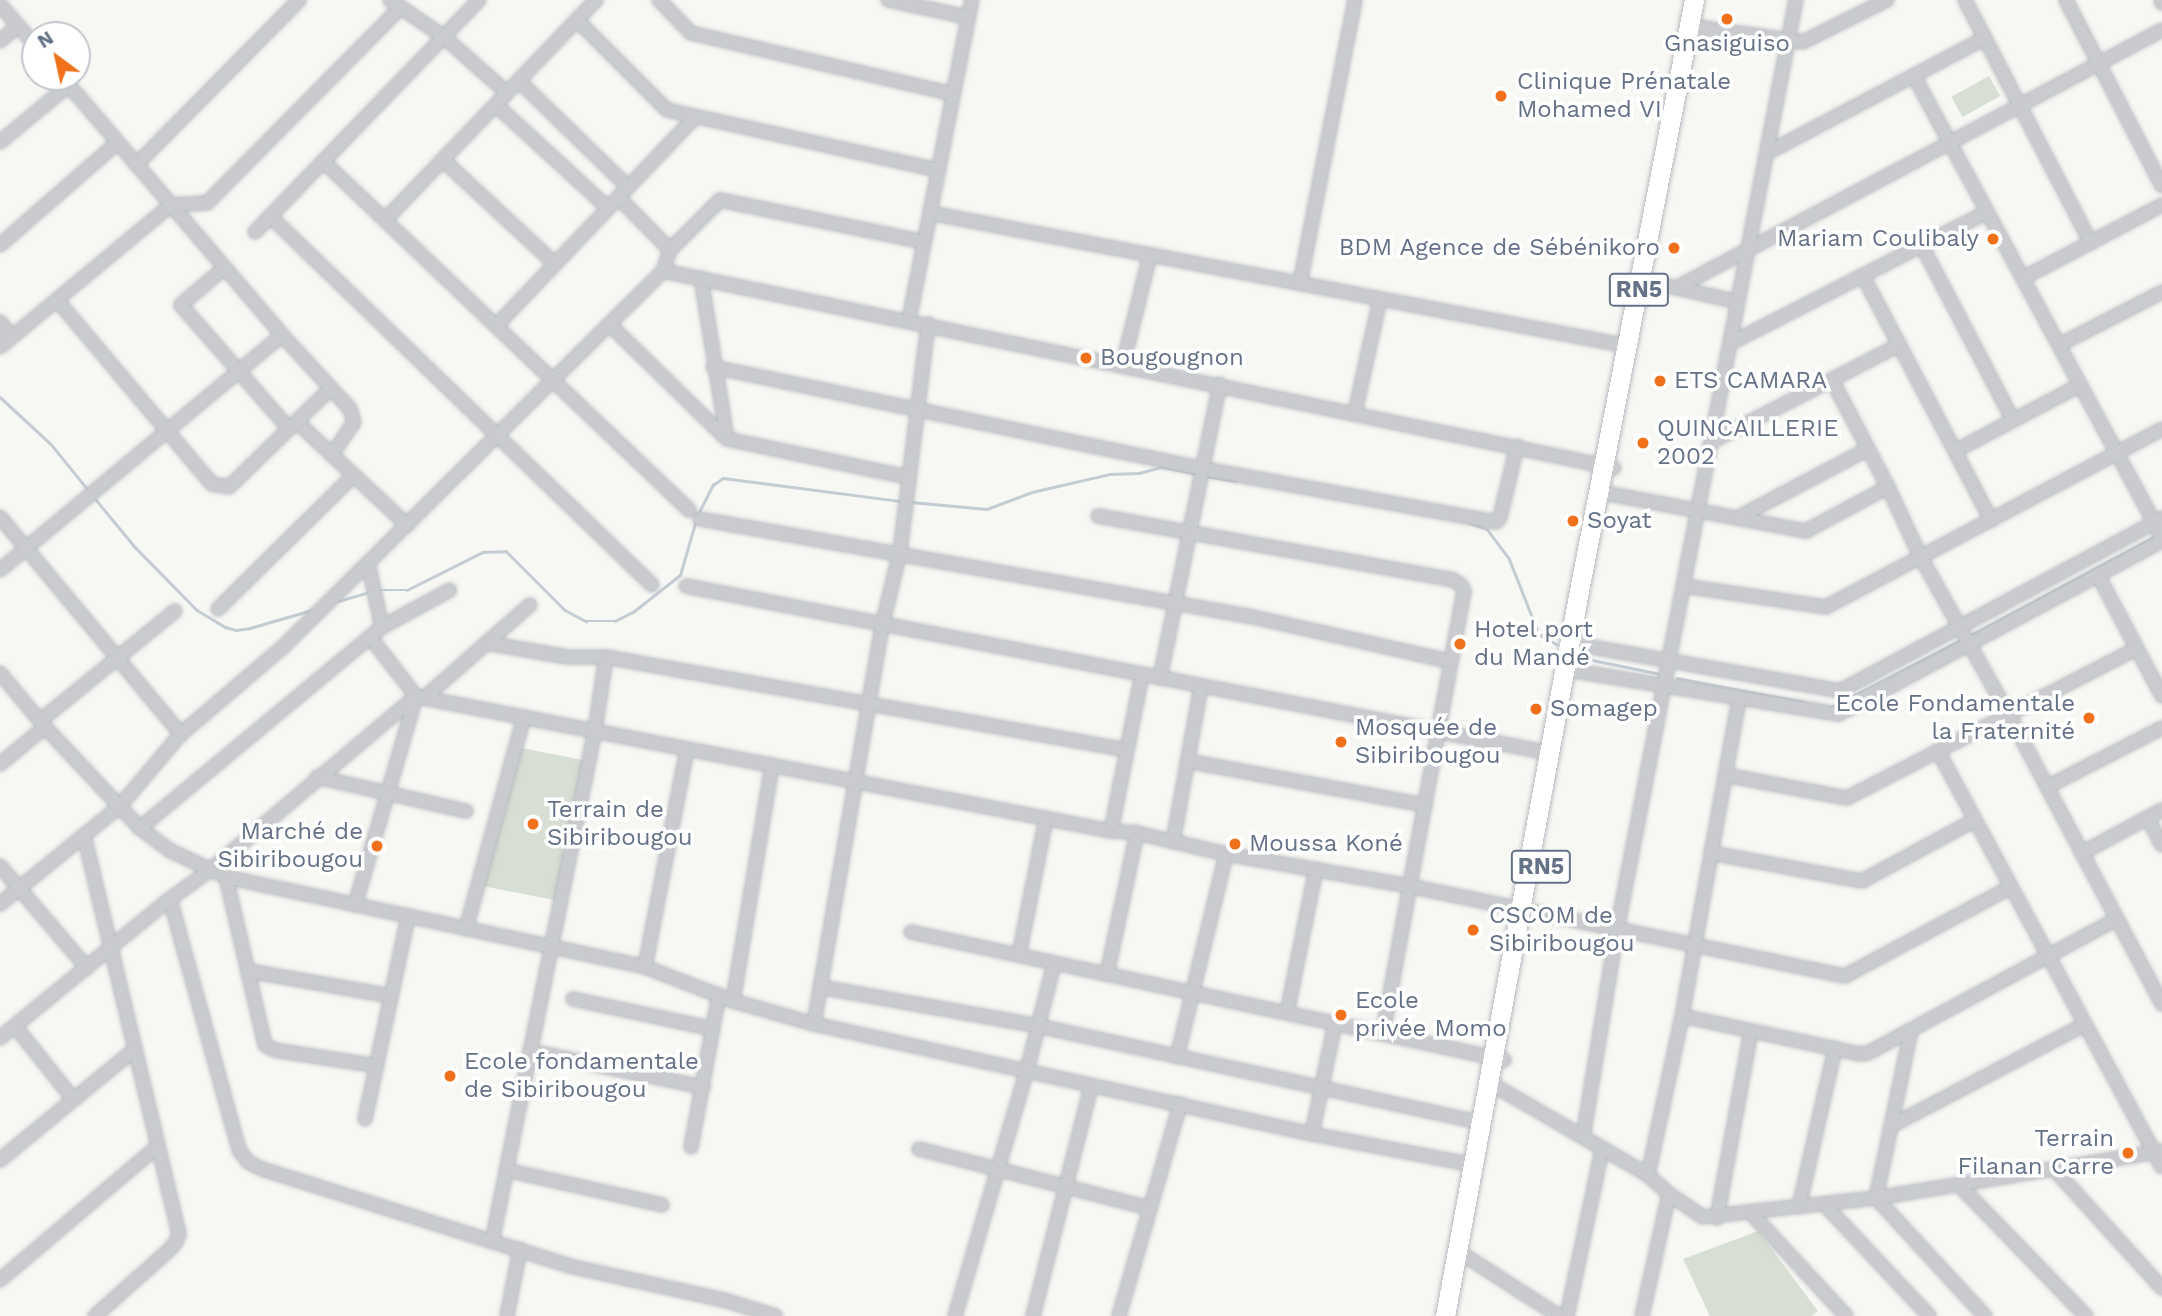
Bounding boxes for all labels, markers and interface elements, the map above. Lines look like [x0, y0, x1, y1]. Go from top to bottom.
marker: Gnasiguiso [1719, 11, 1735, 27]
north arrow [21, 21, 91, 91]
text: N [33, 26, 58, 53]
place label: Gnasiguiso [1664, 30, 1790, 58]
place label: Clinique Prénatale Mohamed VI [1517, 68, 1731, 124]
marker: Clinique Prénatale Mohamed VI [1491, 86, 1511, 106]
place label: Mariam Coulibaly [1777, 225, 1979, 253]
marker: Mariam Coulibaly [1985, 231, 2001, 247]
place label: BDM Agence de Sébénikoro [1338, 234, 1660, 262]
marker: BDM Agence de Sébénikoro [1666, 240, 1682, 256]
road number: RN5 [1608, 270, 1670, 310]
place label: Bougougnon [1100, 344, 1244, 372]
marker: Bougougnon [1078, 350, 1094, 366]
place label: ETS CAMARA [1674, 367, 1827, 395]
marker: ETS CAMARA [1652, 373, 1668, 389]
place label: QUINCAILLERIE 2002 [1657, 415, 1838, 471]
marker: QUINCAILLERIE 2002 [1635, 435, 1651, 451]
place label: Soyat [1587, 507, 1652, 535]
marker: Soyat [1565, 513, 1581, 529]
place label: Hotel port du Mandé [1474, 616, 1594, 672]
marker: Hotel port du Mandé [1452, 636, 1468, 652]
place label: Ecole Fondamentale la Fraternité [1835, 690, 2075, 746]
place label: Somagep [1550, 695, 1658, 723]
marker: Somagep [1528, 701, 1544, 717]
marker: Ecole Fondamentale la Fraternité [2081, 710, 2097, 726]
place label: Mosquée de Sibiribougou [1355, 714, 1500, 770]
marker: Mosquée de Sibiribougou [1333, 734, 1349, 750]
place label: Terrain de Sibiribougou [547, 796, 692, 852]
marker: Terrain de Sibiribougou [525, 816, 541, 832]
place label: Marché de Sibiribougou [218, 818, 363, 874]
place label: Moussa Koné [1249, 830, 1403, 858]
marker: Moussa Koné [1227, 836, 1243, 852]
marker: Marché de Sibiribougou [369, 838, 385, 854]
road number: RN5 [1510, 848, 1572, 887]
place label: CSCOM de Sibiribougou [1489, 902, 1634, 958]
marker: CSCOM de Sibiribougou [1463, 920, 1483, 940]
place label: Ecole privée Momo [1355, 987, 1507, 1043]
marker: Ecole privée Momo [1333, 1007, 1349, 1023]
place label: Ecole fondamentale de Sibiribougou [464, 1048, 699, 1104]
marker: Ecole fondamentale de Sibiribougou [442, 1068, 458, 1084]
place label: Terrain Filanan Carre [1957, 1125, 2114, 1181]
marker: Terrain Filanan Carre [2120, 1145, 2136, 1161]

